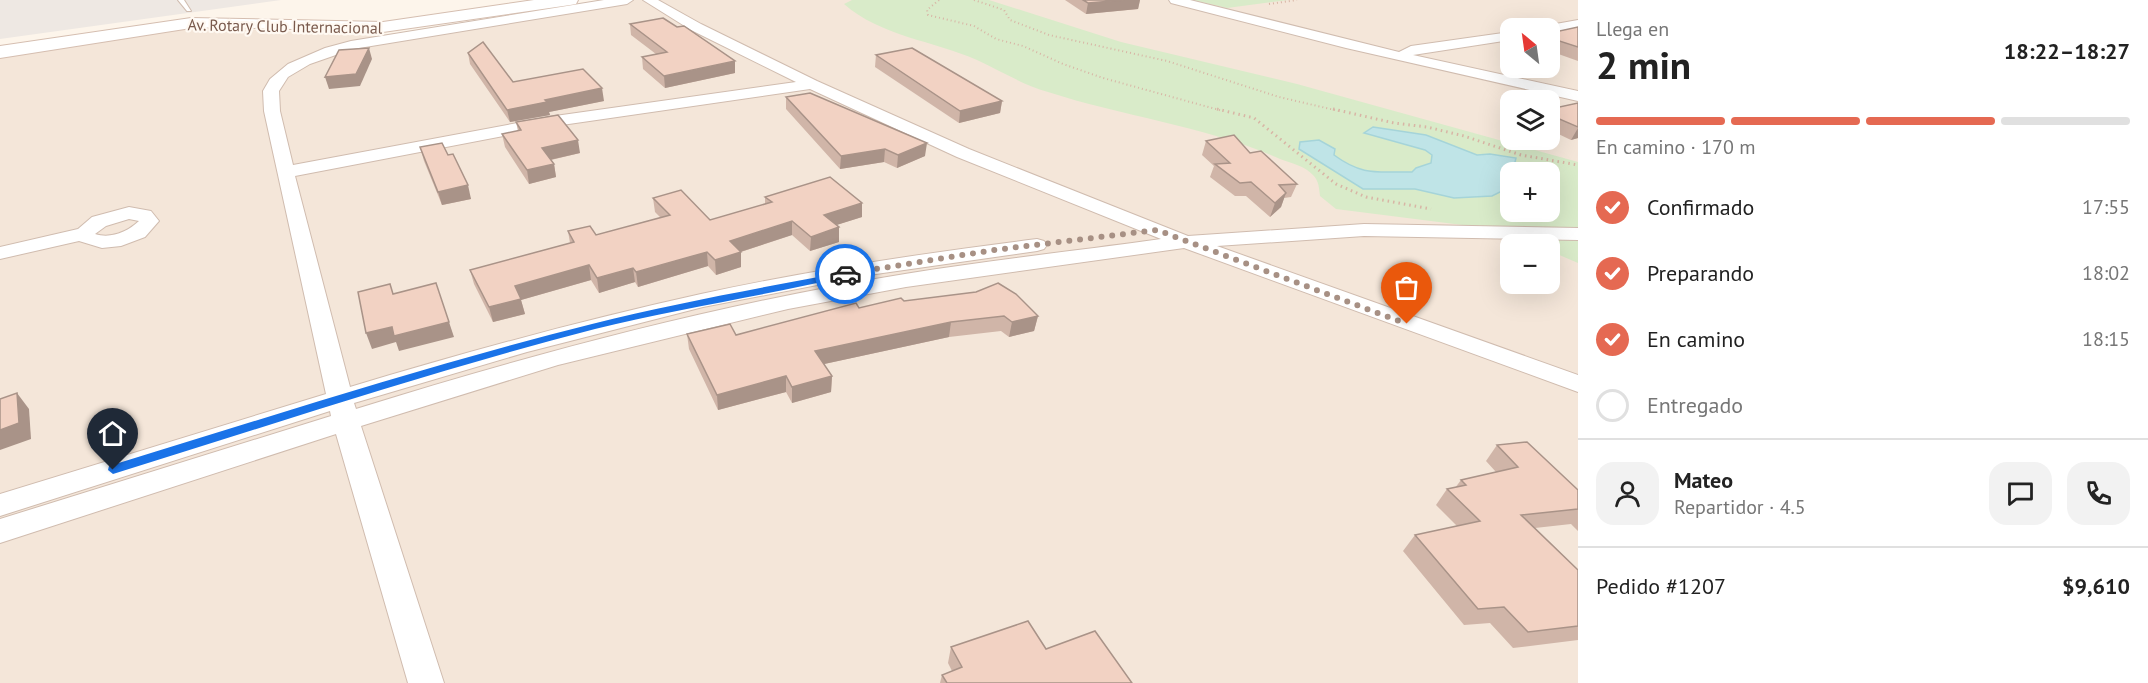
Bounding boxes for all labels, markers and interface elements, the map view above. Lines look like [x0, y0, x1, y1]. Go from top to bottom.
street label: Av. Rotary Club Internacional [187, 14, 383, 38]
text: Llega en [1596, 16, 1669, 42]
north arrow [1500, 18, 1560, 78]
map controls [1500, 18, 1560, 294]
text: 18:22–18:27 [2004, 37, 2130, 65]
text: 2 min [1596, 39, 1691, 90]
button: layers [1500, 90, 1560, 150]
text: En camino · 170 m [1596, 134, 1756, 160]
button: + [1500, 162, 1560, 222]
icon: check [1596, 191, 1629, 224]
text: Confirmado [1647, 193, 1754, 221]
text: 17:55 [2082, 194, 2130, 220]
button: − [1500, 234, 1560, 294]
courier [815, 244, 875, 304]
icon: check [1596, 257, 1629, 290]
icon: car [829, 258, 862, 291]
text: Preparando [1647, 259, 1754, 287]
text: 18:02 [2082, 260, 2130, 286]
pin [1381, 262, 1432, 324]
icon: bag [1390, 271, 1423, 304]
icon: check [1596, 323, 1629, 356]
text: En camino [1647, 325, 1745, 353]
text: 18:15 [2082, 326, 2130, 352]
text: Entregado [1647, 391, 1743, 419]
pin [87, 408, 138, 470]
icon: home [96, 417, 129, 450]
button: person [1596, 462, 1659, 525]
button: chat [1989, 462, 2052, 525]
button: phone [2067, 462, 2130, 525]
text: Mateo [1674, 466, 1733, 494]
text: Repartidor · 4.5 [1674, 494, 1806, 520]
text: Pedido #1207 [1596, 572, 1726, 600]
text: $9,610 [2062, 572, 2130, 600]

